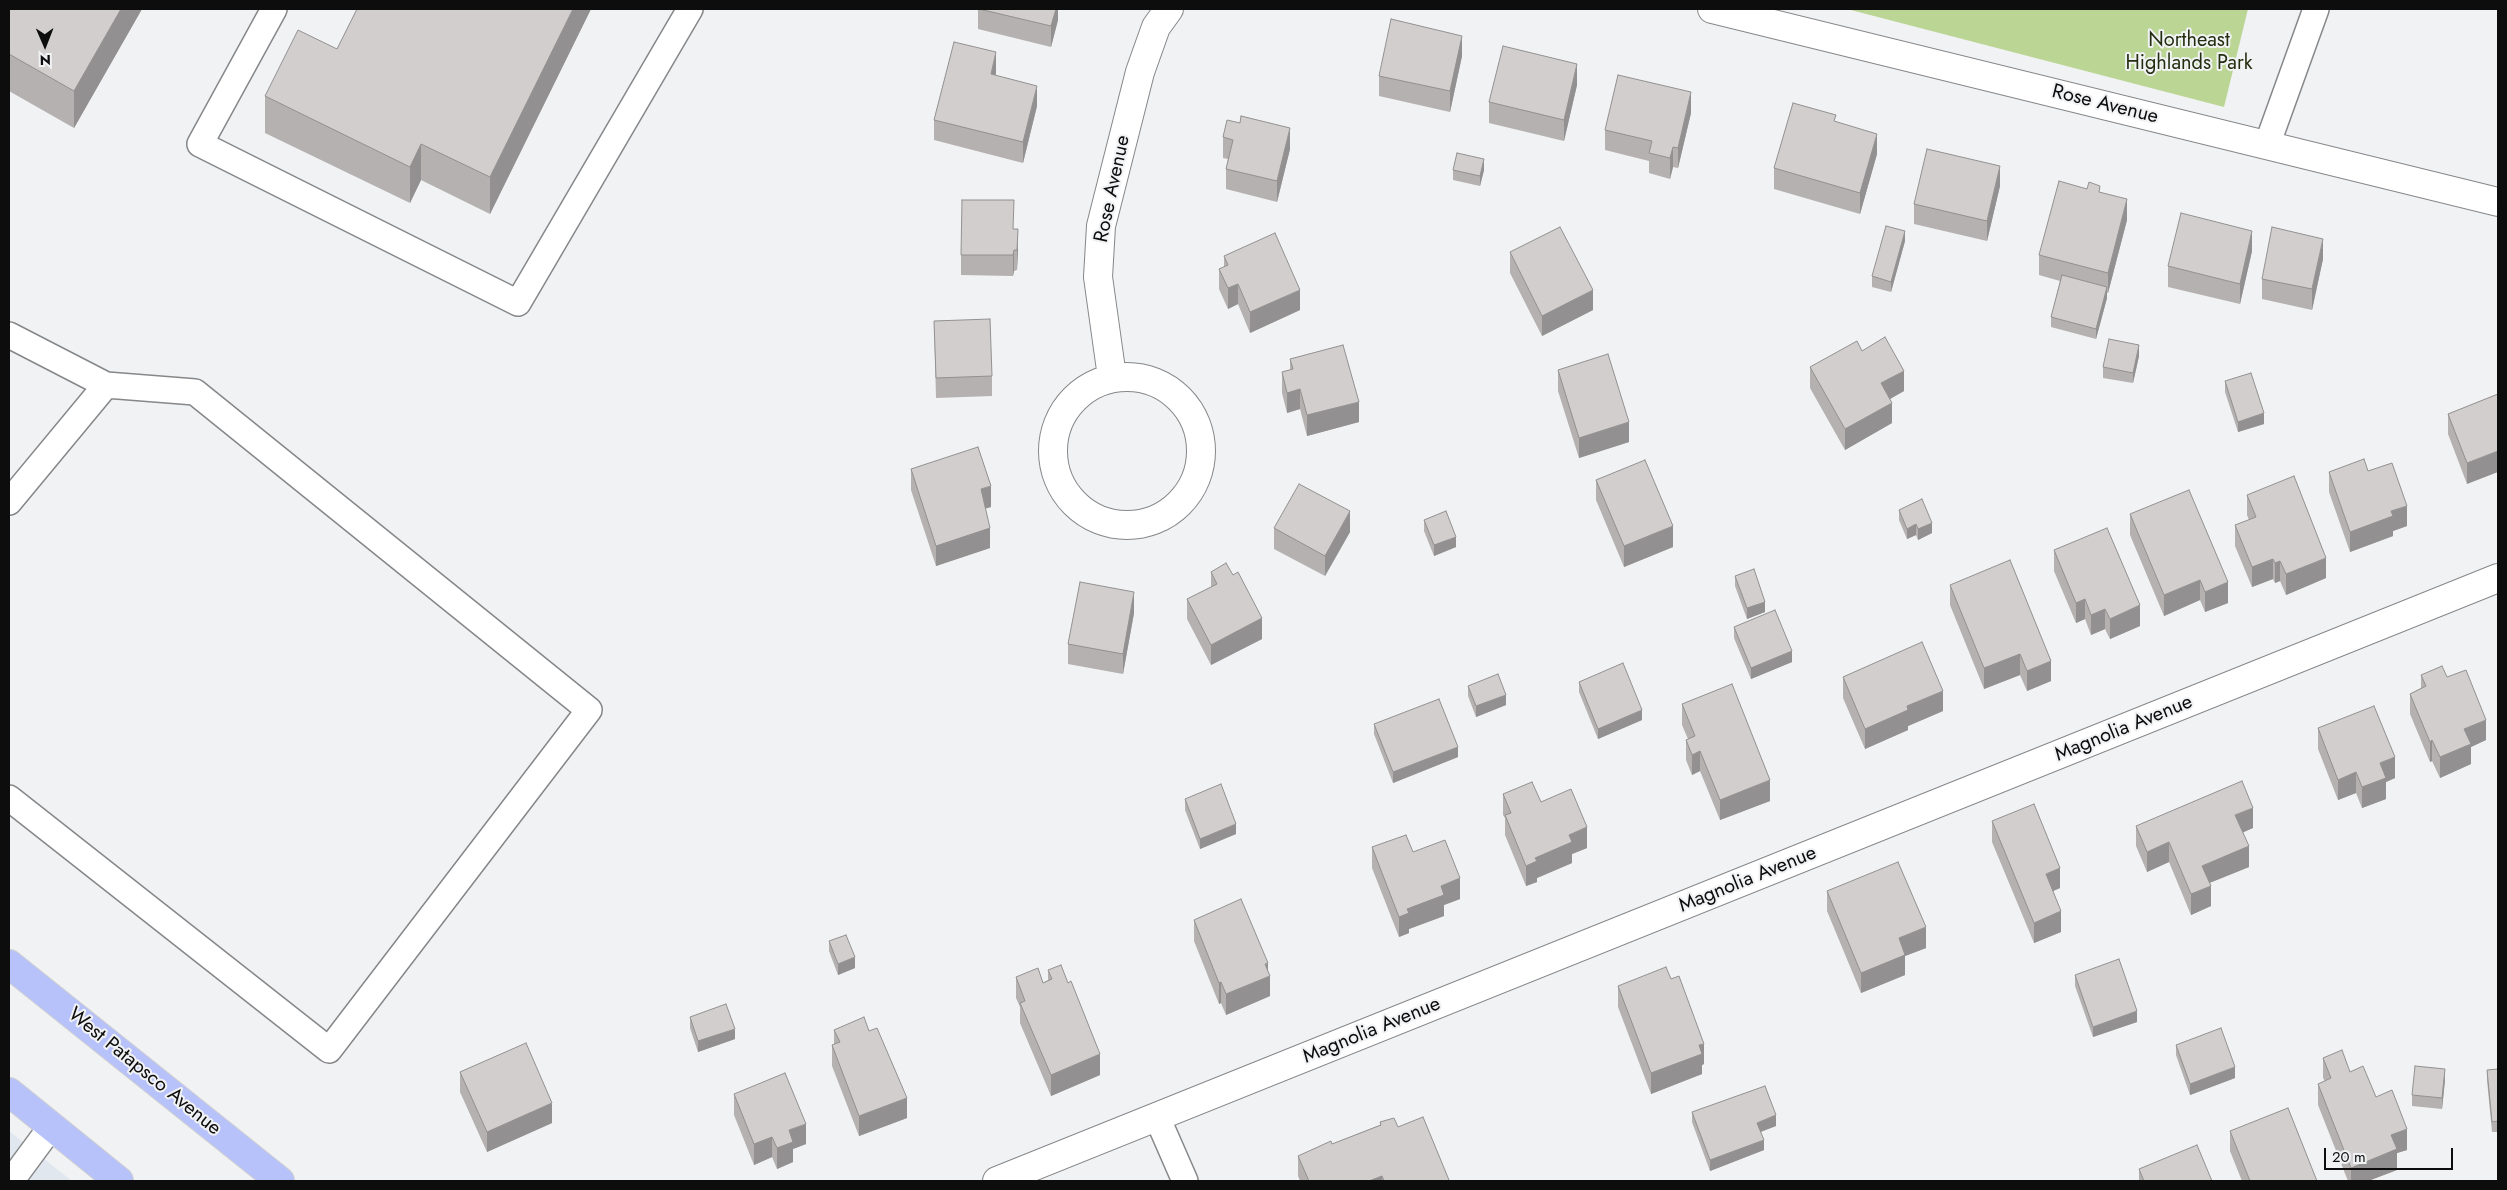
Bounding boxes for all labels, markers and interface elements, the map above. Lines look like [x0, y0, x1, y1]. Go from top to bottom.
north arrow [20, 20, 70, 70]
park label: Northeast Highlands Park [2125, 29, 2253, 76]
text: N [40, 50, 51, 70]
street label: Rose Avenue [2049, 80, 2161, 130]
street label: Rose Avenue [1090, 133, 1136, 245]
street label: Magnolia Avenue [2052, 690, 2196, 768]
street label: Magnolia Avenue [1676, 841, 1820, 919]
street label: Magnolia Avenue [1300, 992, 1444, 1070]
street label: West Patapsco Avenue [63, 1003, 225, 1141]
scale bar [2327, 1138, 2456, 1170]
text: 20 m [2332, 1146, 2366, 1168]

